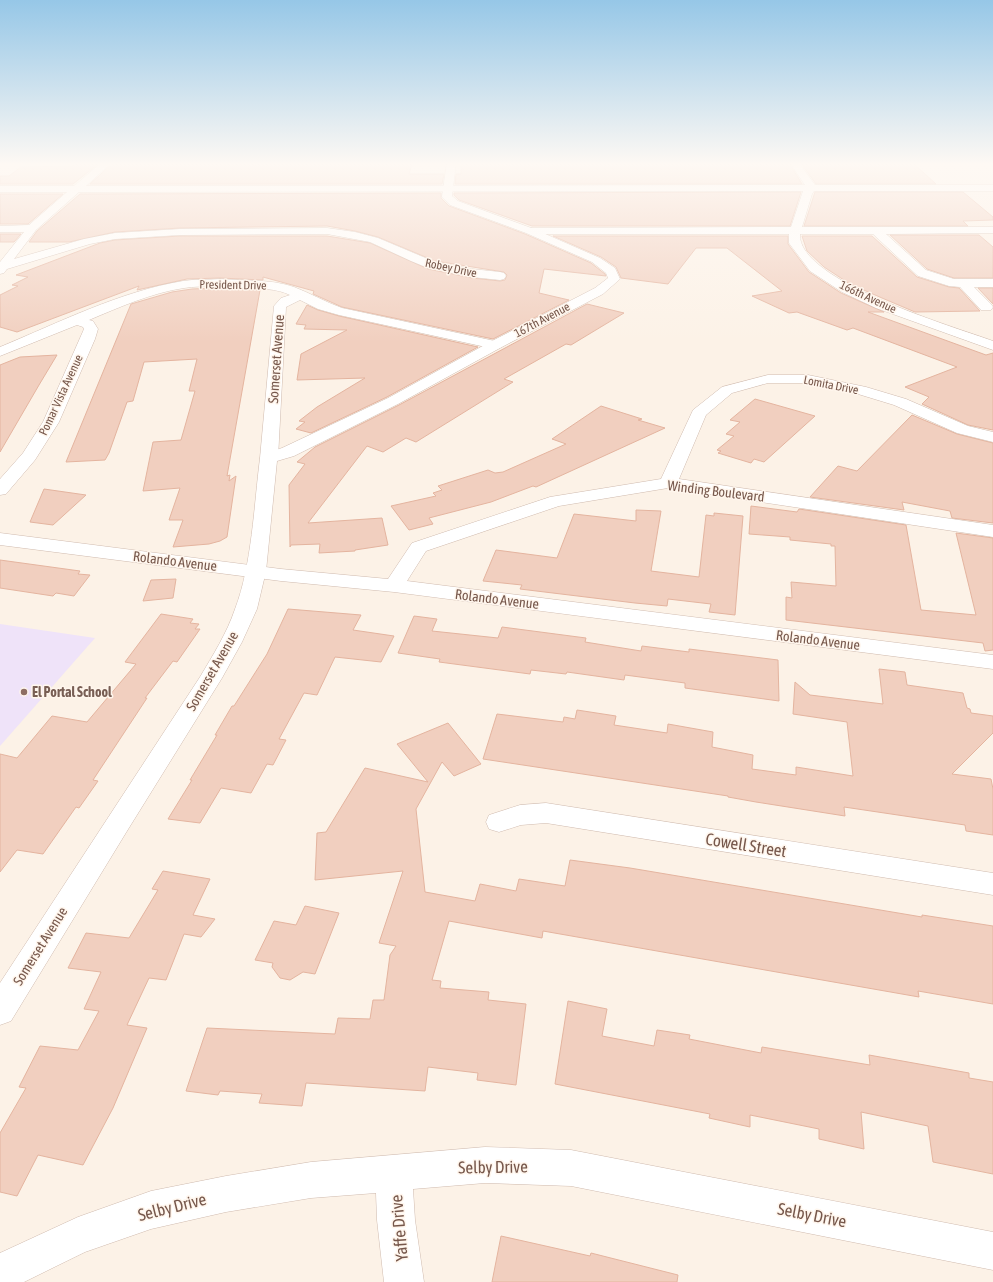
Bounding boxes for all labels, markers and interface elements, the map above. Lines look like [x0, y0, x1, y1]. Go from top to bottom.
street label: Robey Drive [424, 256, 478, 280]
street label: President Drive [199, 277, 267, 293]
street label: 166th Avenue [837, 278, 899, 316]
street label: 167th Avenue [512, 299, 572, 341]
street label: Somerset Avenue [265, 314, 287, 404]
street label: Pomar Vista Avenue [36, 352, 86, 438]
street label: Lomita Drive [802, 373, 860, 397]
street label: Winding Boulevard [667, 477, 765, 505]
street label: Rolando Avenue [132, 548, 218, 574]
street label: Rolando Avenue [454, 586, 540, 612]
street label: Rolando Avenue [775, 627, 861, 653]
street label: Somerset Avenue [183, 628, 241, 714]
place label: El Portal School [32, 684, 112, 700]
marker: El Portal School [19, 687, 29, 697]
street label: Cowell Street [704, 829, 788, 861]
street label: Somerset Avenue [10, 904, 70, 988]
street label: Selby Drive [458, 1156, 528, 1178]
street label: Selby Drive [136, 1189, 208, 1225]
street label: Yaffe Drive [386, 1194, 412, 1262]
street label: Selby Drive [776, 1199, 848, 1232]

